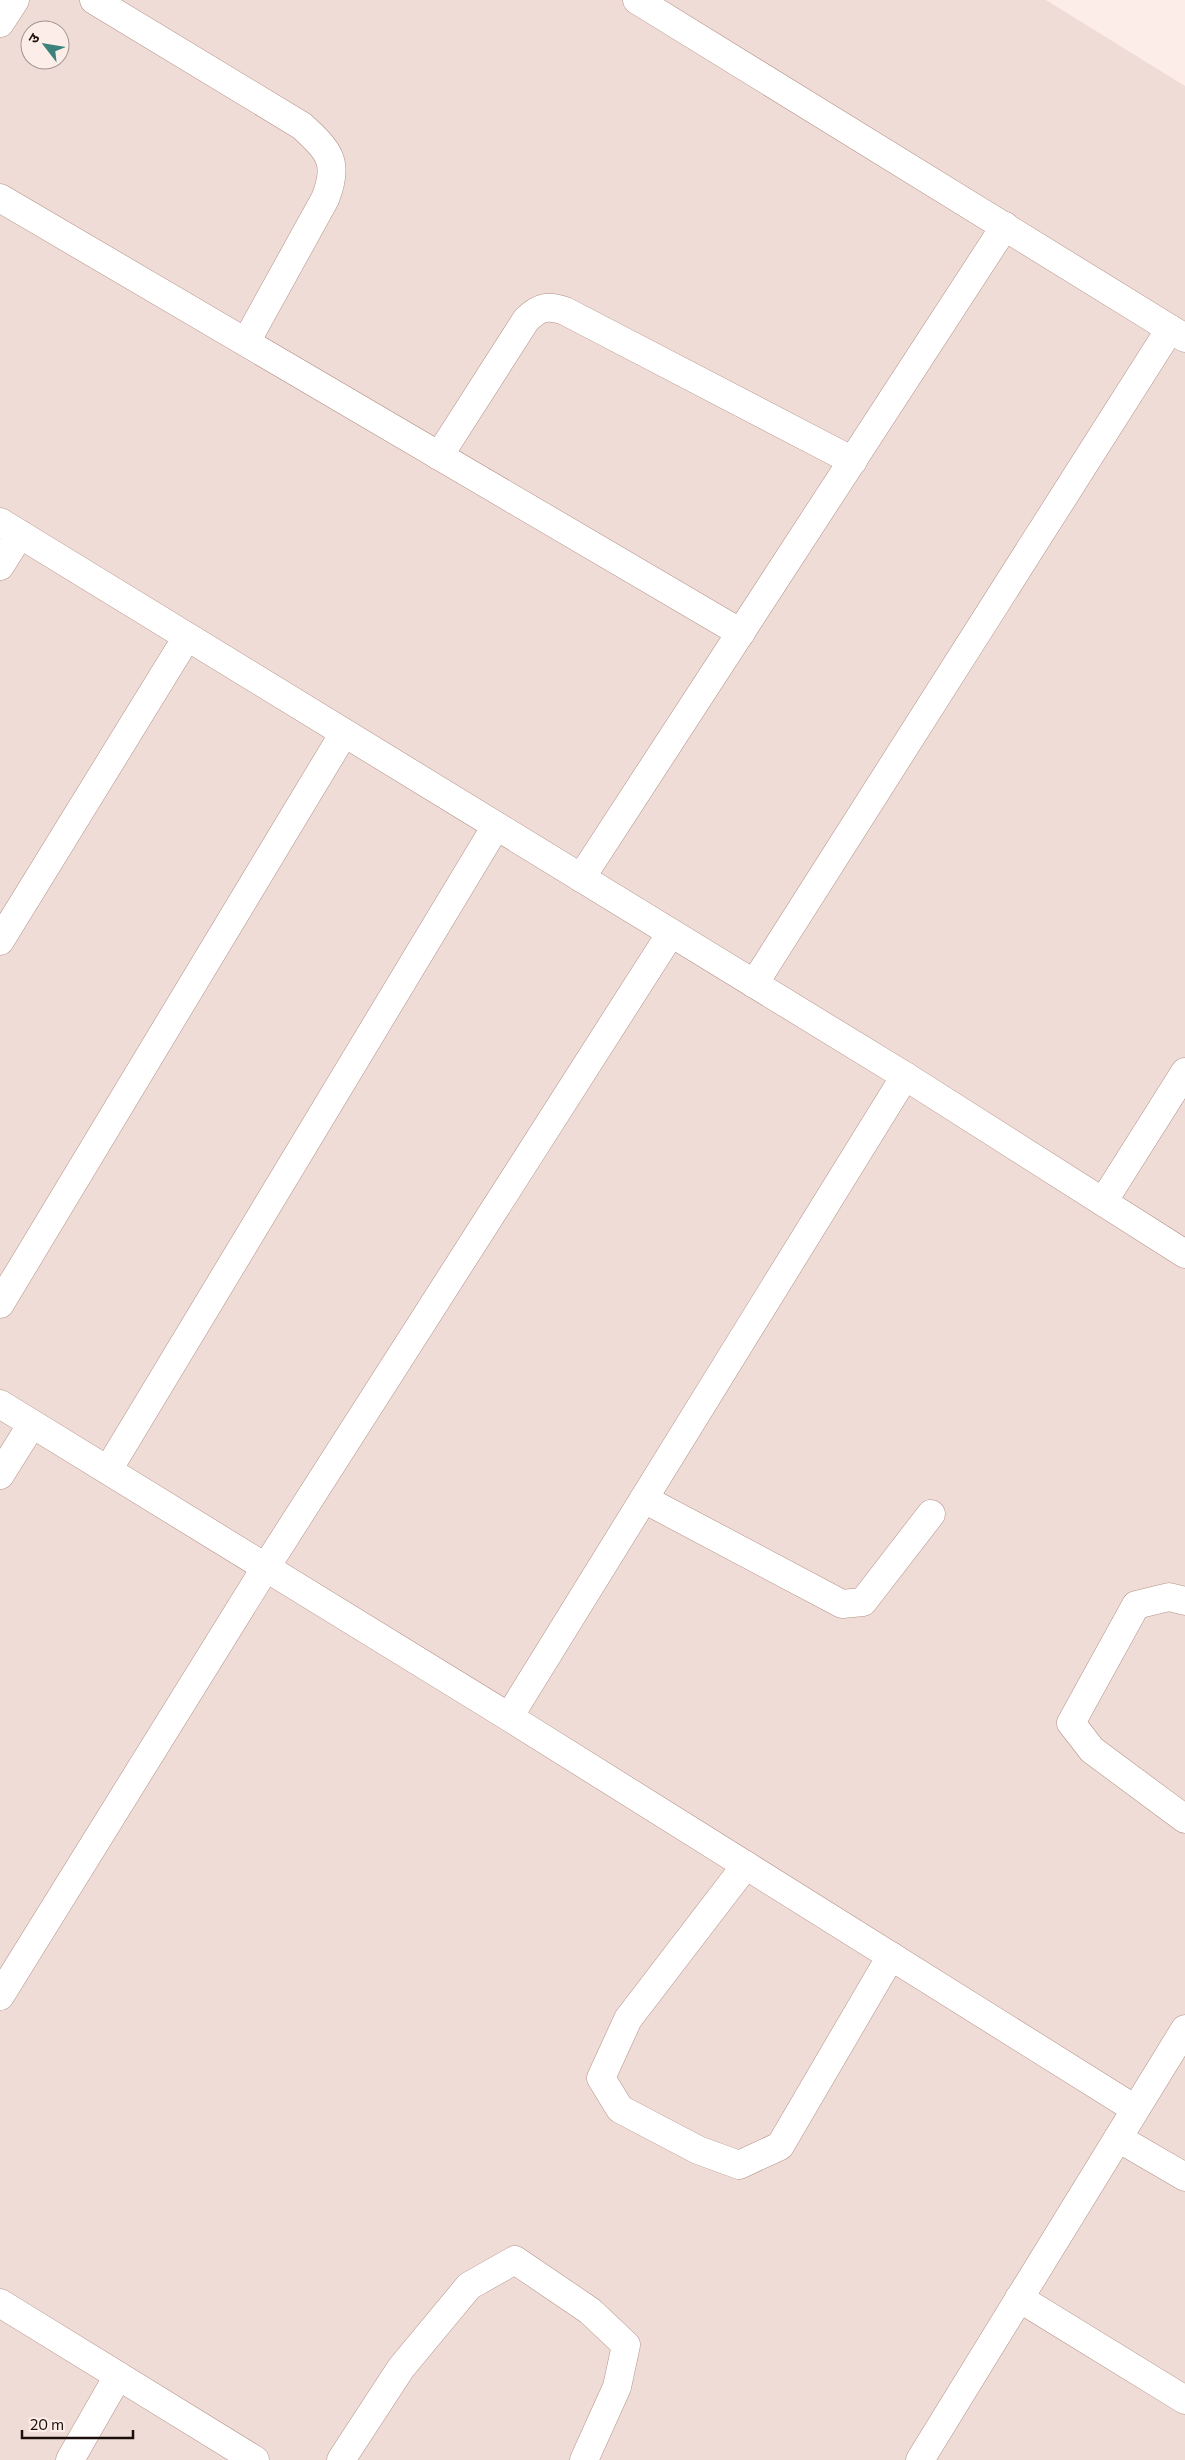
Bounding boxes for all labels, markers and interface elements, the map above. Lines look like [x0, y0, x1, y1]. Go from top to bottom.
north arrow [20, 20, 70, 70]
text: उ [24, 29, 43, 46]
scale bar [22, 2408, 134, 2440]
text: 20 m [30, 2415, 64, 2433]

